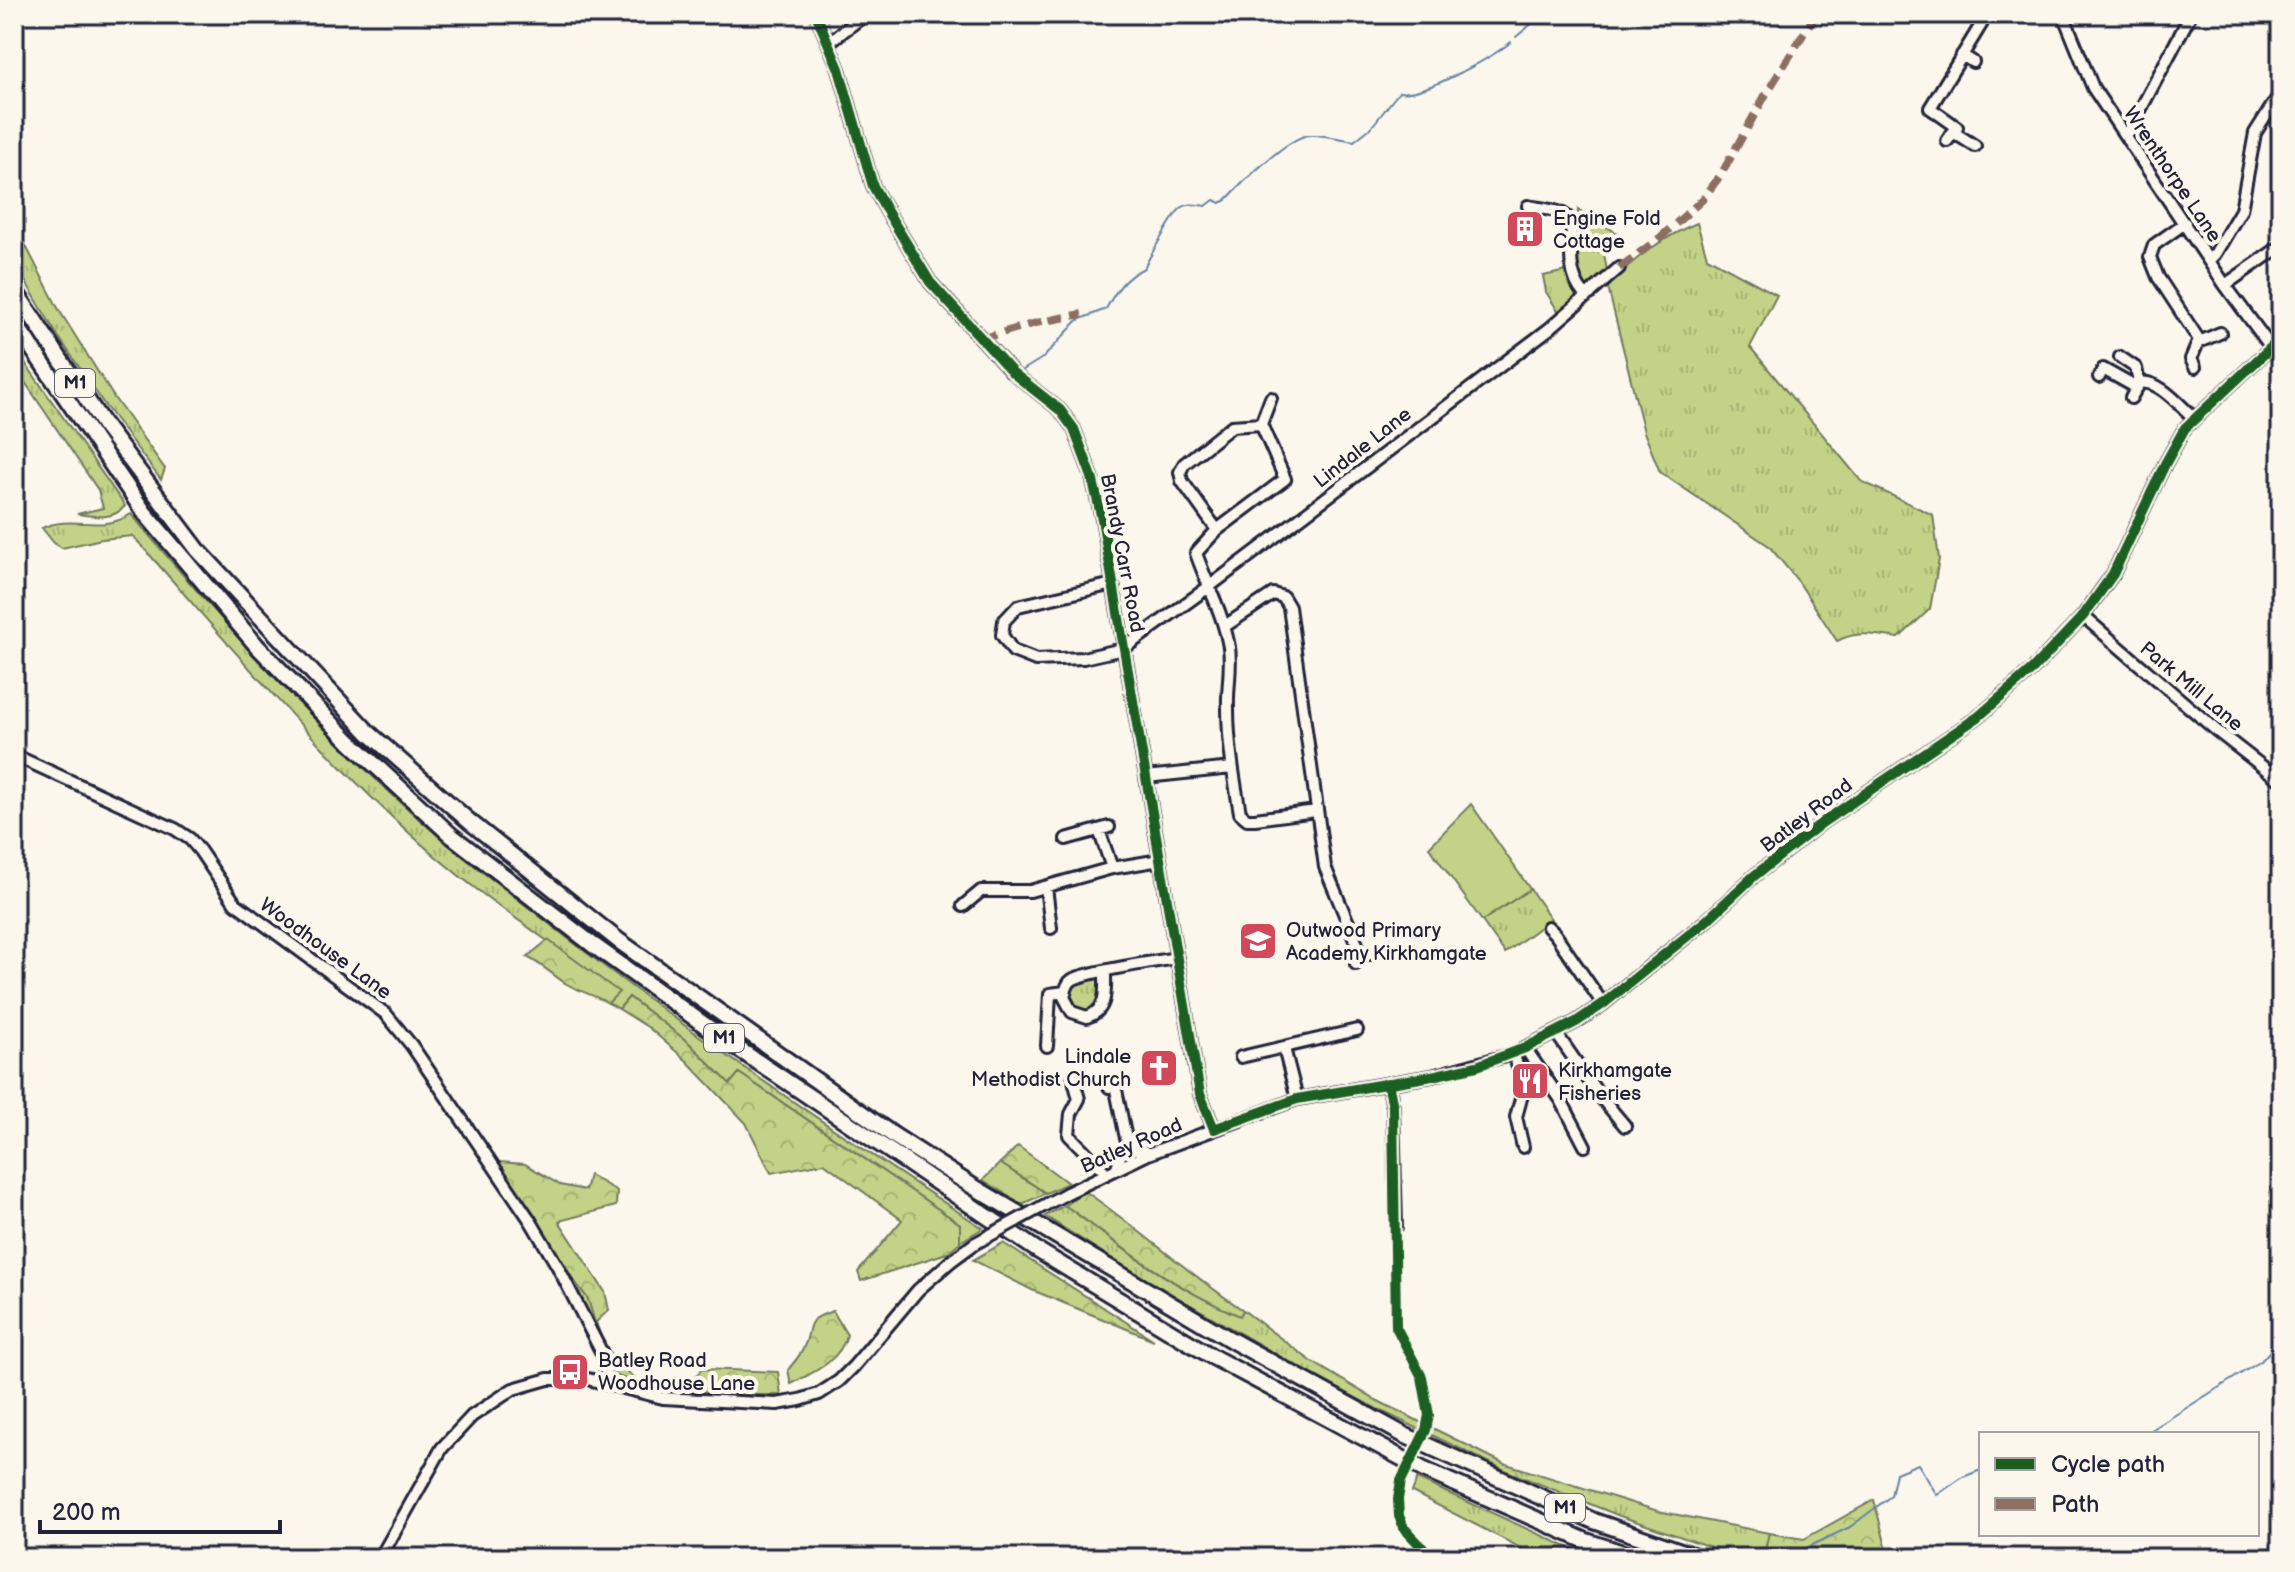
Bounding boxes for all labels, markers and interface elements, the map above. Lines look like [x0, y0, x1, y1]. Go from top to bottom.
street label: Wrenthorpe Lane [2118, 102, 2226, 247]
place label: Engine Fold Cottage [1553, 207, 1661, 254]
building icon: Engine Fold Cottage [1504, 208, 1546, 250]
road number: M1 [55, 369, 95, 397]
street label: Lindale Lane [1309, 402, 1416, 493]
street label: Brandy Carr Road [1095, 472, 1149, 635]
street label: Park Mill Lane [2135, 637, 2248, 737]
street label: Batley Road [1756, 774, 1857, 858]
street label: Woodhouse Lane [255, 893, 396, 1005]
place label: Outwood Primary Academy Kirkhamgate [1286, 919, 1487, 966]
school or university icon: Outwood Primary Academy Kirkhamgate [1237, 920, 1279, 962]
road number: M1 [704, 1024, 744, 1052]
place label: Lindale Methodist Church [971, 1045, 1131, 1092]
church icon: Lindale Methodist Church [1138, 1047, 1180, 1089]
place label: Kirkhamgate Fisheries [1558, 1059, 1672, 1106]
restaurant icon: Kirkhamgate Fisheries [1509, 1060, 1551, 1102]
street label: Batley Road [1077, 1113, 1186, 1179]
place label: Batley Road Woodhouse Lane [598, 1349, 755, 1396]
bus stop icon: Batley Road Woodhouse Lane [549, 1351, 591, 1393]
legend [1979, 1432, 2259, 1536]
text: Cycle path [2051, 1450, 2165, 1479]
scale bar [40, 1484, 280, 1534]
text: Path [2051, 1490, 2099, 1519]
road number: M1 [1545, 1494, 1585, 1522]
text: 200 m [52, 1498, 121, 1527]

